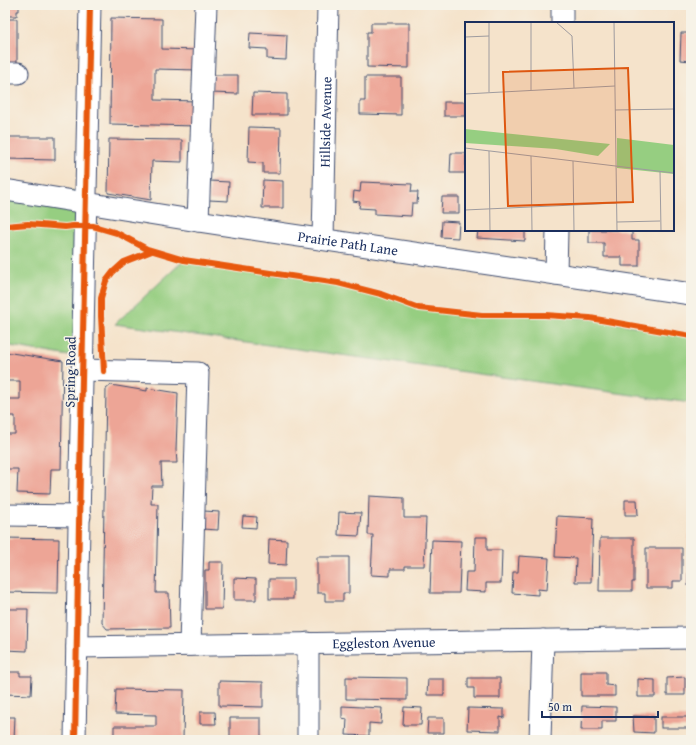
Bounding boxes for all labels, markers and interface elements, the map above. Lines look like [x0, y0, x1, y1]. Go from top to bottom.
inset map [465, 22, 674, 231]
street label: Hillside Avenue [315, 76, 336, 168]
street label: Prairie Path Lane [296, 226, 400, 261]
street label: Spring Road [59, 336, 81, 408]
street label: Eggleston Avenue [332, 632, 436, 653]
scale bar [542, 693, 658, 719]
text: 50 m [548, 698, 572, 715]

